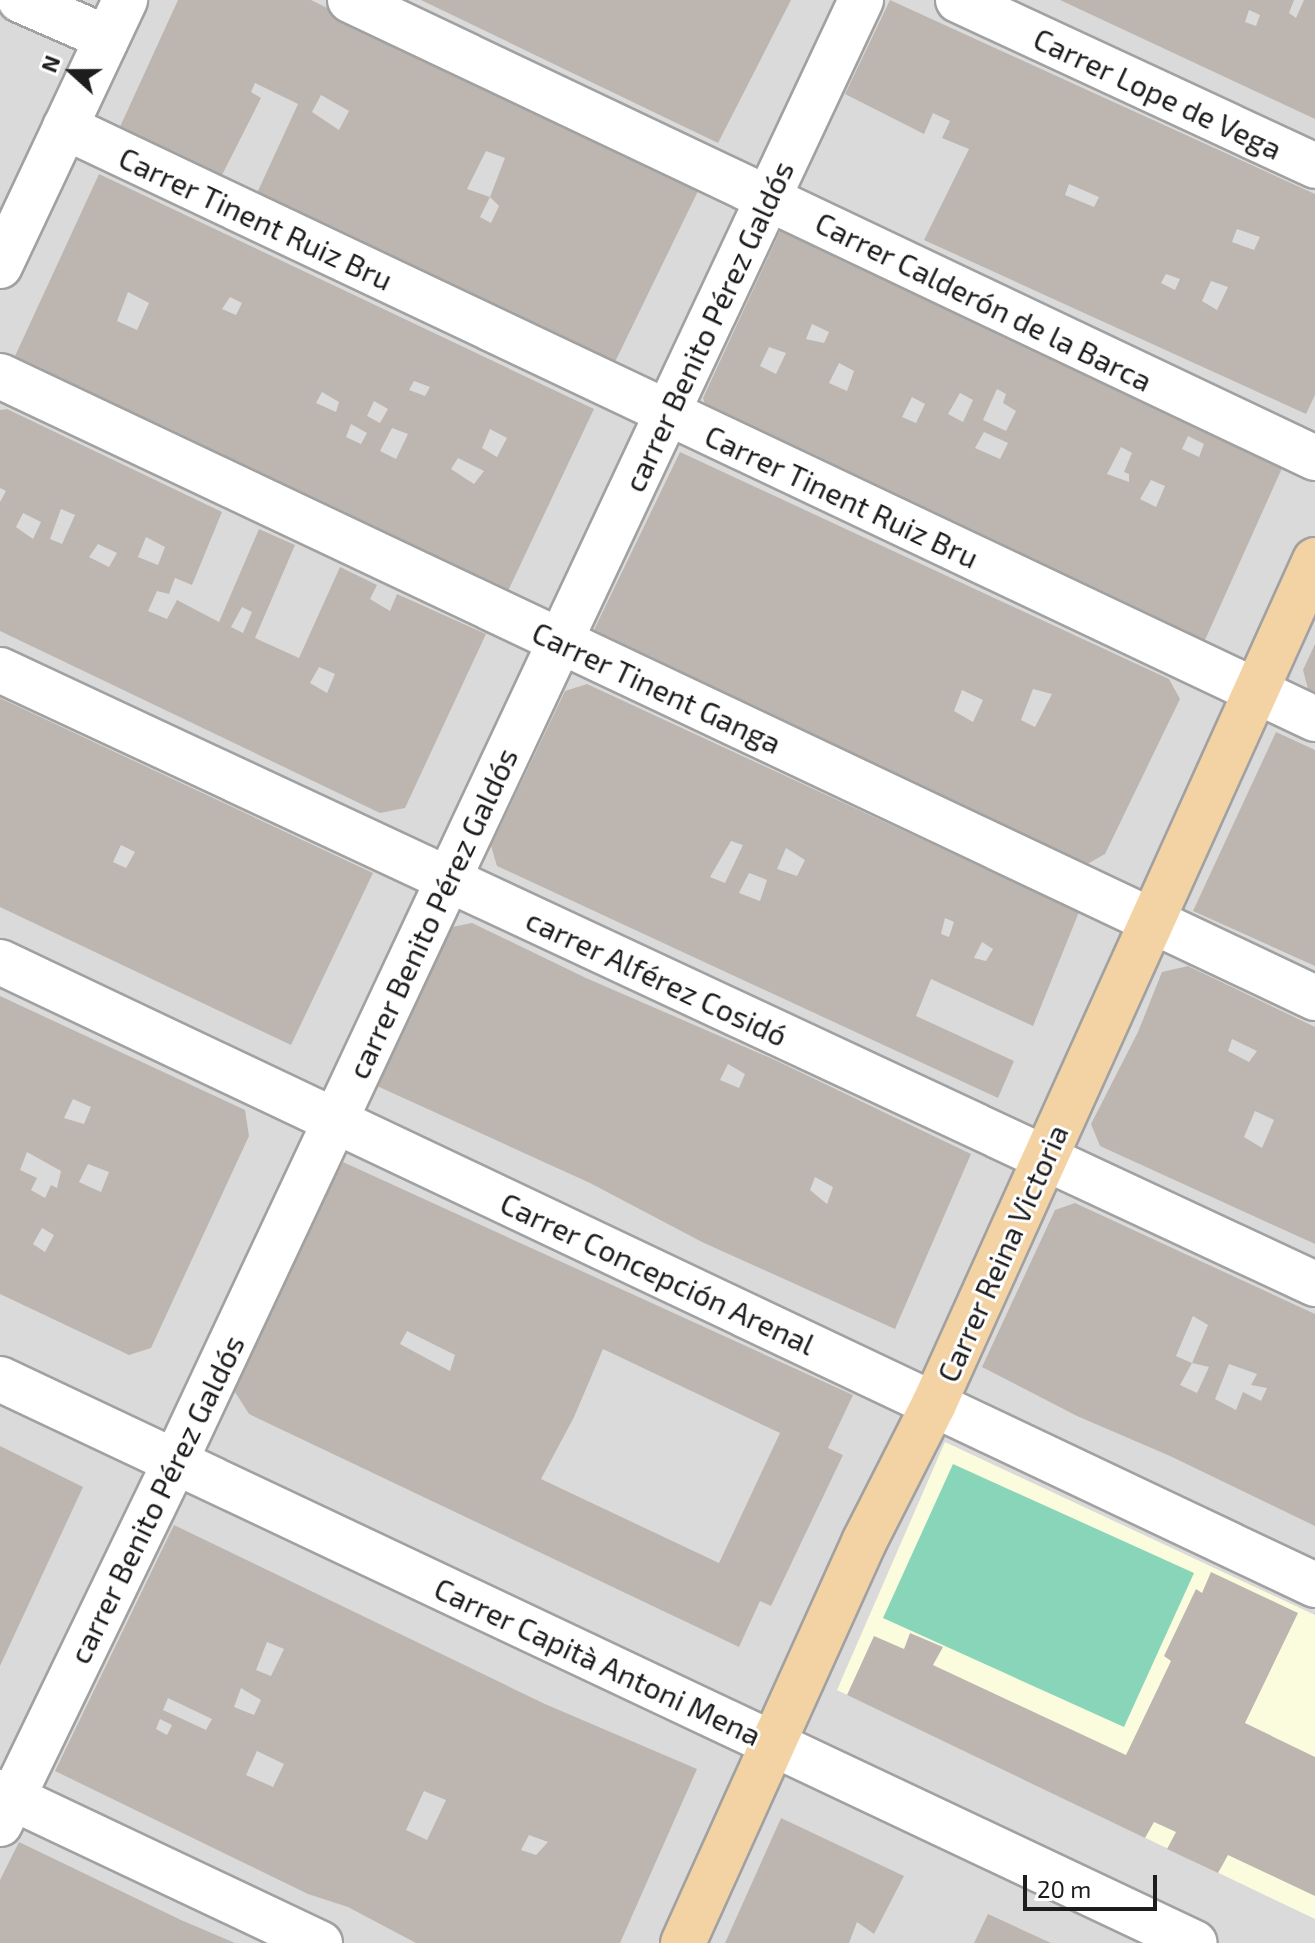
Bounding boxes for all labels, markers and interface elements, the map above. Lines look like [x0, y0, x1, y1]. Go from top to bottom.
street label: Carrer Lope de Vega [1028, 19, 1288, 167]
north arrow [32, 32, 112, 112]
text: N [35, 51, 65, 75]
street label: Carrer Tinent Ruiz Bru [113, 139, 399, 297]
street label: carrer Benito Pérez Galdós [615, 155, 801, 497]
street label: Carrer Calderón de la Barca [810, 204, 1158, 398]
street label: Carrer Tinent Ruiz Bru [699, 417, 985, 575]
street label: Carrer Tinent Ganga [526, 613, 788, 761]
street label: carrer Benito Pérez Galdós [339, 742, 525, 1084]
street label: carrer Alférez Cosidó [520, 900, 794, 1054]
street label: Carrer Reina Victoria [929, 1118, 1075, 1388]
street label: Carrer Concepción Arenal [494, 1184, 822, 1362]
street label: carrer Benito Pérez Galdós [61, 1329, 251, 1669]
street label: Carrer Capità Antoni Mena [428, 1569, 768, 1753]
scale bar [1027, 1859, 1161, 1909]
text: 20 m [1037, 1874, 1091, 1903]

